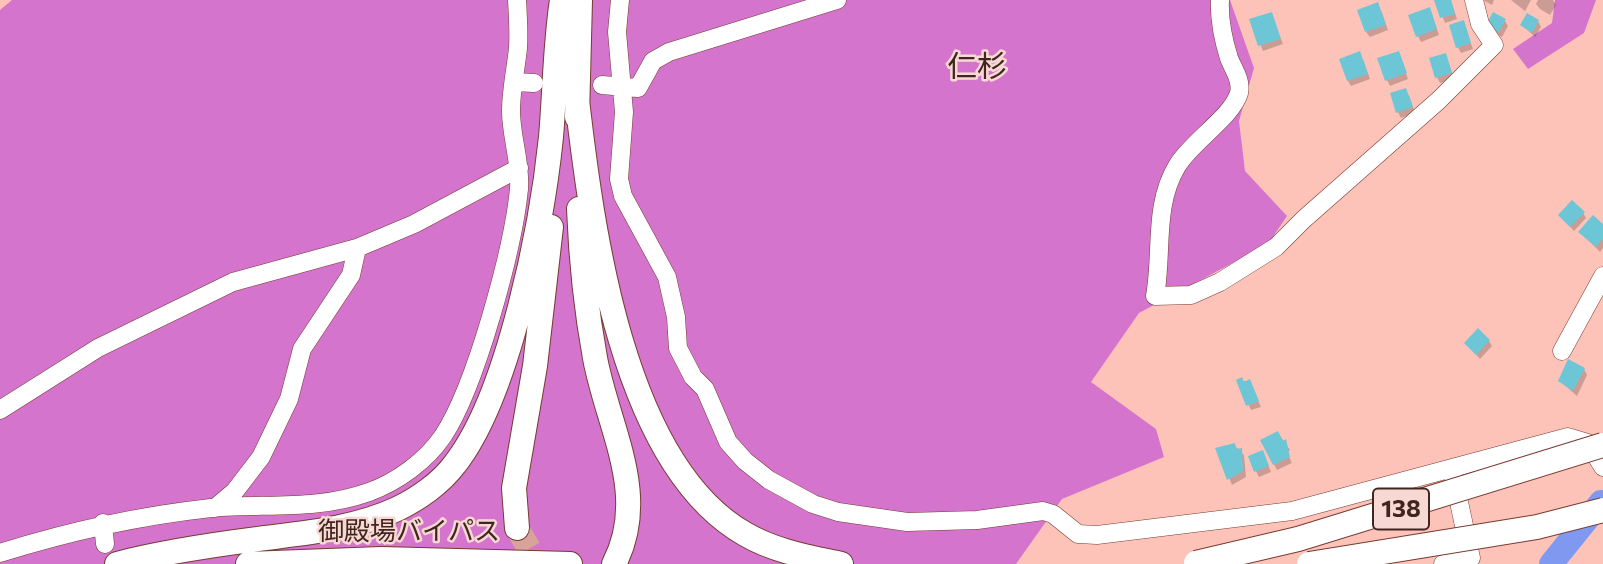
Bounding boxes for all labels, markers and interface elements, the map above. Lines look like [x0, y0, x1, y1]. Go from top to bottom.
district label: 仁杉 [947, 49, 1007, 85]
road number: 138 [1373, 488, 1429, 530]
street label: 御殿場バイパス [318, 515, 500, 547]

